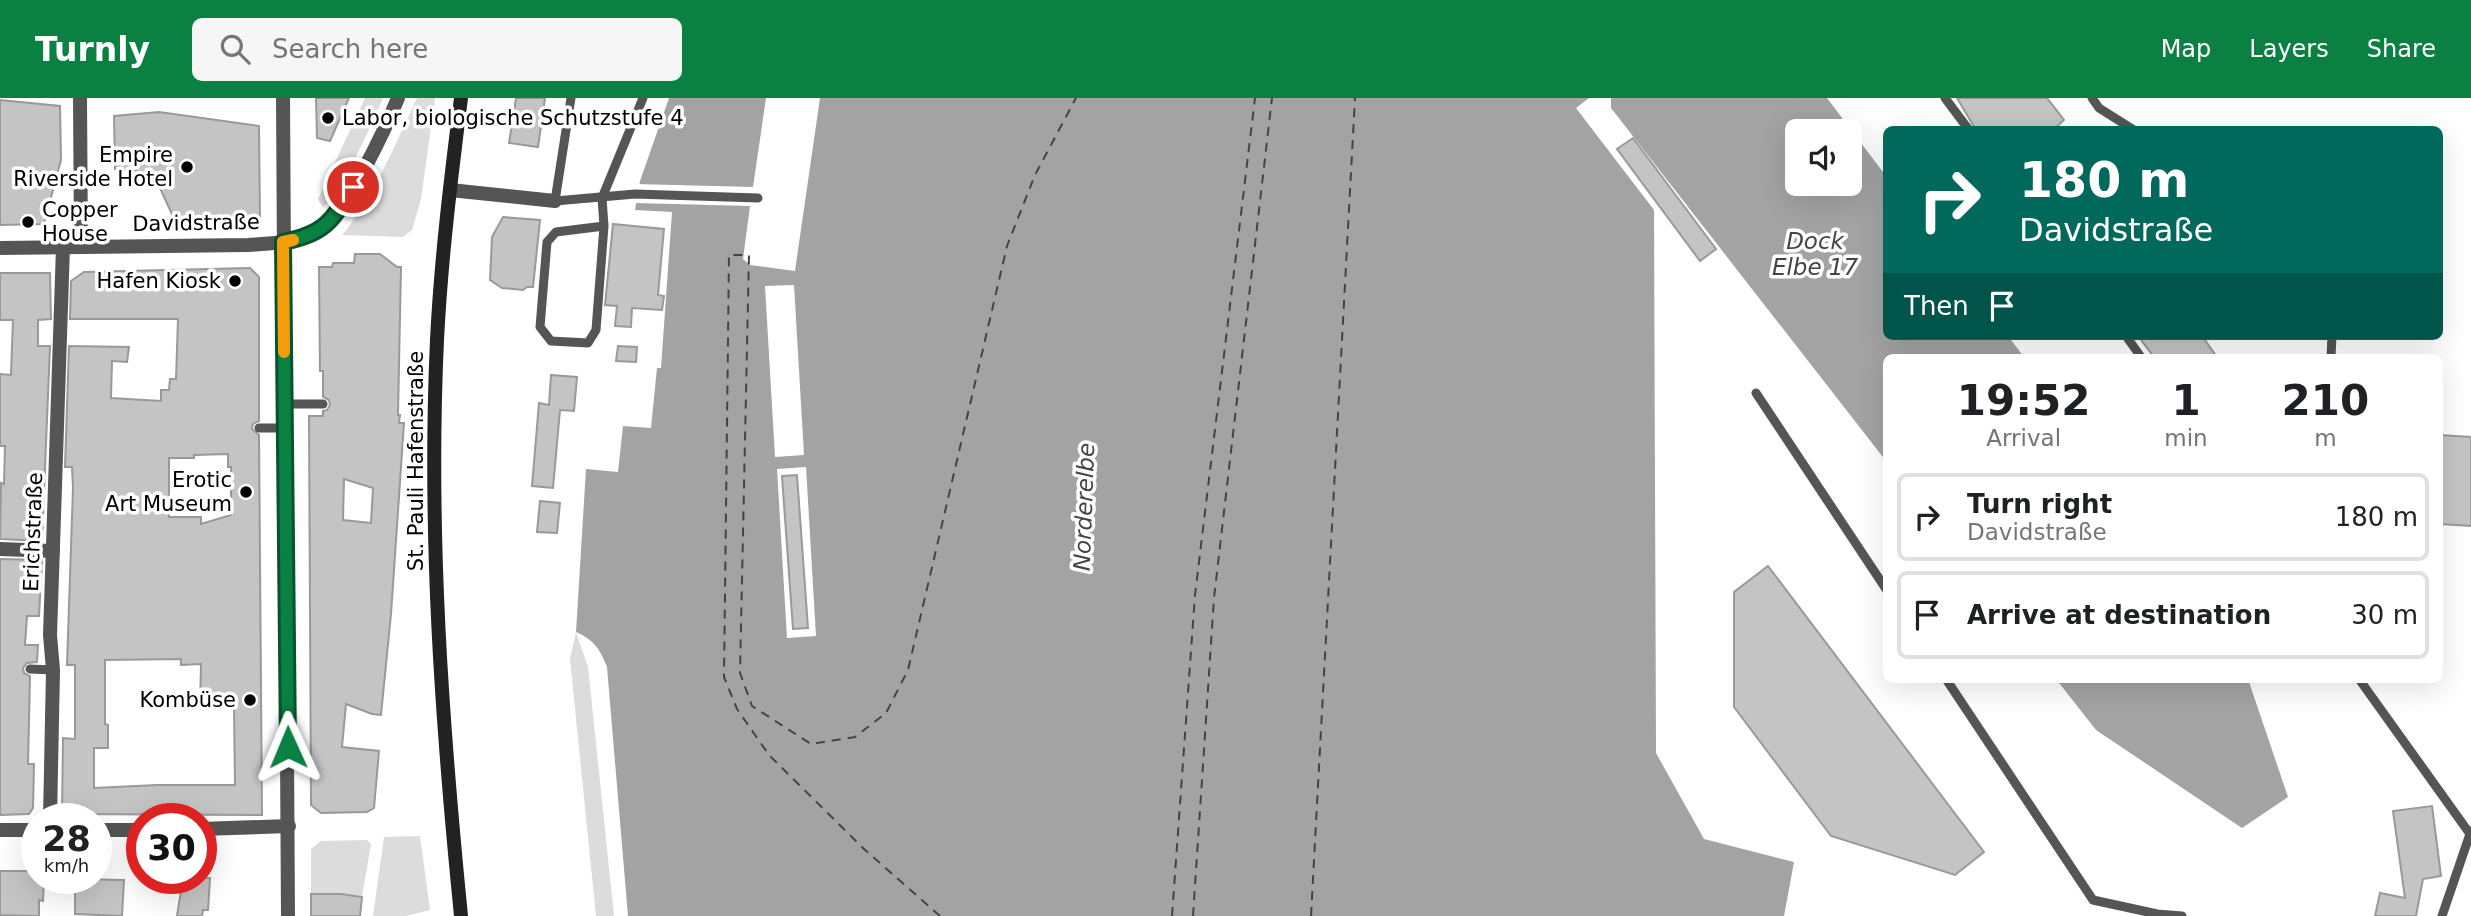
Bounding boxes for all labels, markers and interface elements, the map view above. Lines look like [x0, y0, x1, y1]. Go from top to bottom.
search box [192, 18, 682, 81]
text: Turnly [35, 30, 150, 69]
icon: search [216, 30, 254, 68]
text: Search here [272, 34, 428, 64]
text: Map [2161, 35, 2211, 63]
text: Layers [2249, 35, 2329, 63]
text: Share [2367, 35, 2436, 63]
place label: Labor, biologische Schutzstufe 4 [342, 106, 684, 130]
marker: Labor, biologische Schutzstufe 4 [320, 110, 336, 126]
map controls [1785, 119, 1862, 196]
button: sound [1785, 119, 1862, 196]
place label: Empire Riverside Hotel [13, 143, 173, 191]
text: 180 m [2019, 152, 2189, 209]
icon: right [1904, 154, 1995, 245]
pin [323, 157, 383, 217]
marker: Empire Riverside Hotel [179, 159, 195, 175]
icon: arrive [334, 168, 372, 206]
place label: Copper House [42, 198, 118, 246]
street label: Davidstraße [132, 210, 260, 236]
text: Davidstraße [2019, 211, 2213, 249]
marker: Copper House [20, 214, 36, 230]
water label: Dock Elbe 17 [1772, 228, 1858, 280]
place label: Hafen Kiosk [96, 269, 222, 293]
marker: Hafen Kiosk [227, 273, 243, 289]
icon: arrive [1983, 287, 2021, 325]
text: Then [1904, 291, 1969, 321]
street label: St. Pauli Hafenstraße [404, 351, 428, 571]
text: 19:52 [1957, 376, 2091, 425]
text: 1 [2171, 376, 2201, 425]
text: 210 [2282, 376, 2369, 425]
text: Arrival [1986, 425, 2061, 451]
text: min [2164, 425, 2208, 451]
text: m [2314, 425, 2337, 451]
water label: Norderelbe [1069, 442, 1099, 572]
place label: Erotic Art Museum [105, 468, 232, 516]
street label: Erichstraße [19, 472, 47, 592]
marker: Erotic Art Museum [238, 484, 254, 500]
text: Turn right [1967, 489, 2112, 519]
icon: right [1908, 498, 1946, 536]
text: 180 m [2335, 502, 2418, 532]
text: Davidstraße [1967, 519, 2107, 545]
icon: arrive [1908, 596, 1946, 634]
text: Arrive at destination [1967, 600, 2271, 630]
text: 30 m [2351, 600, 2418, 630]
place label: Kombüse [139, 688, 236, 712]
marker: Kombüse [242, 692, 258, 708]
position arrow [251, 710, 325, 784]
speed limit sign: 30 [126, 803, 217, 894]
text: 28 [42, 819, 91, 859]
text: km/h [44, 855, 89, 876]

